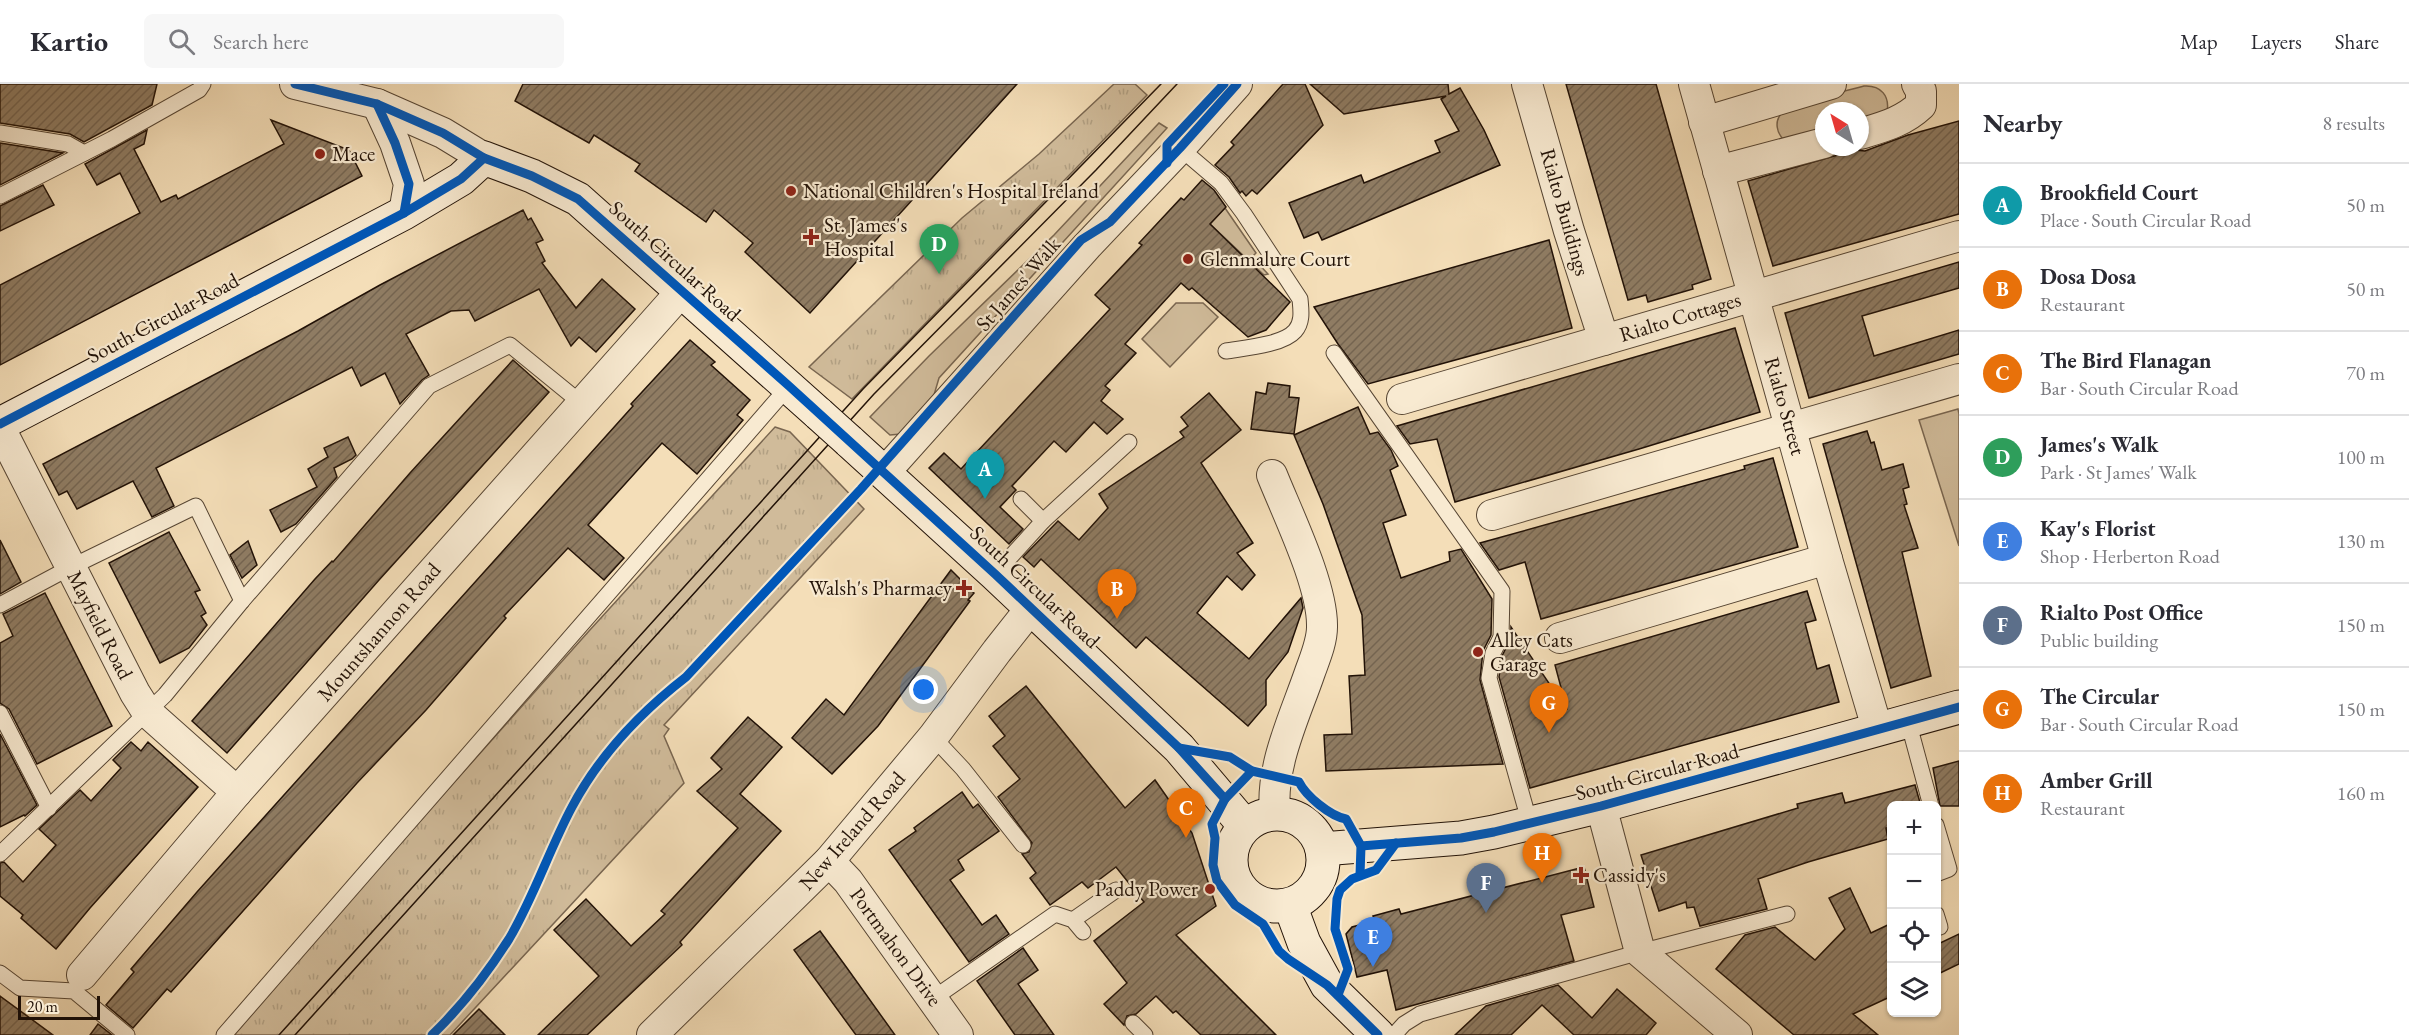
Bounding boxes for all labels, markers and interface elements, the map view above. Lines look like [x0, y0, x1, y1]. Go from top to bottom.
search box [144, 14, 564, 68]
text: Kartio [30, 23, 108, 59]
icon: search [165, 25, 198, 58]
text: Search here [213, 27, 309, 56]
text: Map [2180, 28, 2218, 55]
text: Layers [2251, 28, 2302, 55]
text: Share [2335, 28, 2379, 55]
north arrow [1815, 102, 1869, 156]
text: Nearby [1983, 106, 2063, 140]
text: 8 results [2322, 110, 2385, 136]
place label: Mace [332, 140, 375, 167]
street label: Rialto Buildings [1534, 145, 1597, 279]
marker: Mace [313, 147, 327, 161]
place label: National Children's Hospital Ireland [803, 177, 1099, 204]
text: Brookfield Court [2040, 178, 2198, 207]
marker: National Children's Hospital Ireland [784, 184, 798, 198]
text: A [1995, 192, 2010, 218]
text: 50 m [2346, 192, 2385, 218]
street label: South Circular Road [604, 194, 747, 327]
text: Place · South Circular Road [2040, 207, 2251, 233]
place label: St. James's Hospital [824, 211, 907, 262]
pin: D [920, 224, 958, 274]
marker: St. James's Hospital [802, 228, 820, 246]
street label: St James' Walk [969, 230, 1067, 336]
place label: Glenmalure Court [1200, 245, 1350, 272]
marker: Glenmalure Court [1181, 252, 1195, 266]
text: Dosa Dosa [2040, 262, 2136, 291]
street label: South Circular Road [82, 266, 244, 369]
text: B [1996, 276, 2009, 302]
text: 50 m [2346, 276, 2385, 302]
street label: Rialto Cottages [1616, 285, 1744, 348]
text: Restaurant [2040, 291, 2125, 317]
text: The Bird Flanagan [2040, 346, 2212, 375]
street label: Rialto Street [1759, 354, 1812, 458]
text: C [1995, 360, 2010, 386]
text: 70 m [2346, 360, 2385, 386]
text: Bar · South Circular Road [2040, 375, 2239, 401]
text: James's Walk [2040, 430, 2159, 459]
text: D [1995, 444, 2010, 470]
text: 100 m [2337, 444, 2385, 470]
pin: A [966, 450, 1004, 499]
text: Park · St James' Walk [2040, 459, 2197, 485]
text: Kay's Florist [2040, 514, 2156, 543]
street label: South Circular Road [965, 519, 1106, 654]
text: E [1997, 528, 2008, 554]
text: 130 m [2337, 528, 2385, 554]
text: Shop · Herberton Road [2040, 543, 2220, 569]
street label: Mountshannon Road [311, 556, 447, 707]
street label: Mayfield Road [61, 566, 140, 684]
pin: B [1098, 570, 1136, 619]
place label: Walsh's Pharmacy [809, 574, 953, 601]
marker: Walsh's Pharmacy [957, 581, 971, 595]
text: Rialto Post Office [2040, 598, 2203, 627]
text: F [1997, 612, 2008, 638]
text: 150 m [2337, 612, 2385, 638]
place label: Alley Cats Garage [1489, 626, 1573, 677]
text: Public building [2040, 627, 2158, 653]
marker: Alley Cats Garage [1471, 645, 1485, 659]
your location [909, 675, 938, 704]
text: The Circular [2040, 682, 2159, 711]
pin: G [1530, 684, 1568, 733]
text: G [1995, 696, 2010, 722]
text: 150 m [2337, 696, 2385, 722]
text: Bar · South Circular Road [2040, 711, 2239, 737]
street label: South Circular Road [1572, 737, 1742, 806]
street label: New Ireland Road [793, 765, 911, 896]
text: Amber Grill [2040, 766, 2152, 795]
text: H [1994, 780, 2011, 806]
text: 160 m [2337, 780, 2385, 806]
pin: C [1166, 788, 1206, 838]
text: Restaurant [2040, 795, 2125, 821]
map controls [1887, 801, 1941, 1017]
button: + [1887, 801, 1941, 855]
pin: H [1522, 834, 1562, 883]
button: − [1887, 855, 1941, 909]
place label: Cassidy's [1593, 861, 1666, 888]
pin: F [1466, 864, 1506, 913]
marker: Cassidy's [1574, 868, 1588, 882]
place label: Paddy Power [1095, 875, 1198, 902]
street label: Portmahon Drive [844, 882, 949, 1012]
marker: Paddy Power [1203, 882, 1217, 896]
button: locate [1887, 909, 1941, 963]
pin: E [1354, 918, 1392, 967]
button: layers [1887, 963, 1941, 1017]
scale bar [18, 993, 100, 1020]
text: 20 m [27, 996, 58, 1017]

